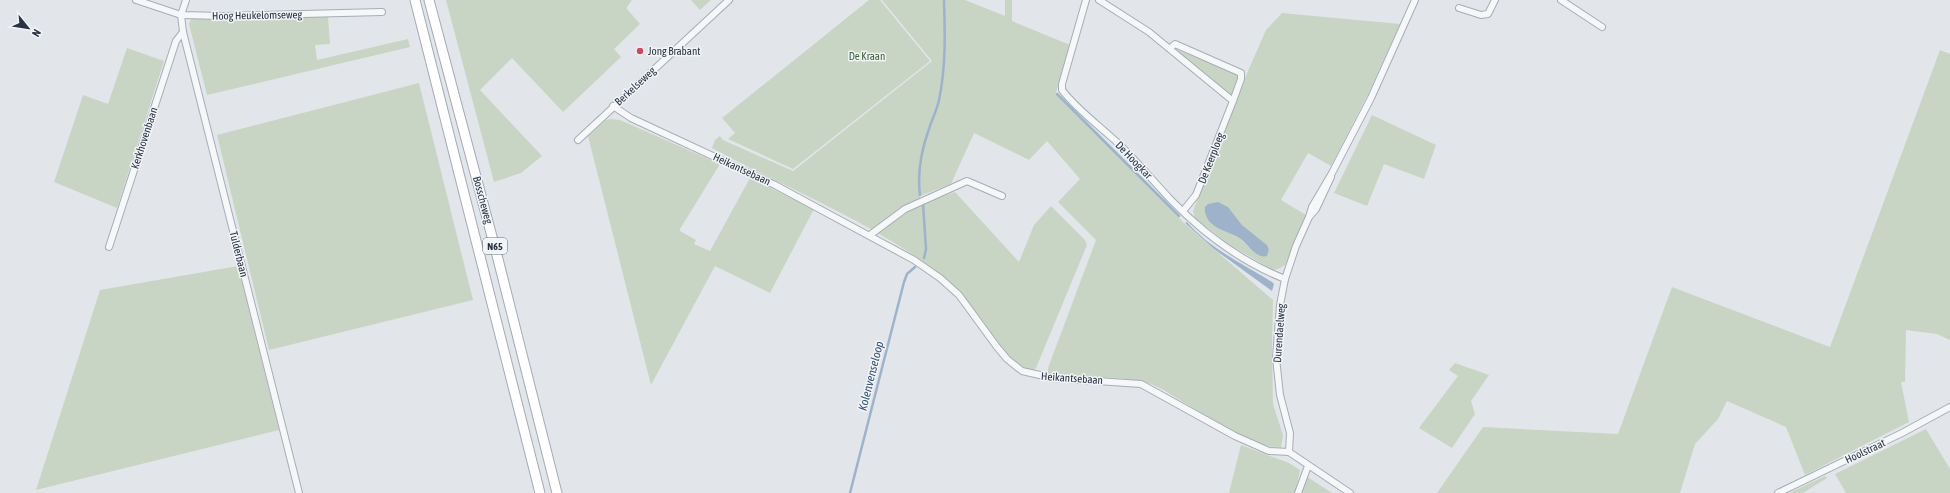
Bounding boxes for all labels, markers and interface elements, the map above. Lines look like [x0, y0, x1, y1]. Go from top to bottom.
north arrow [8, 8, 48, 48]
street label: Hoog Heukelomseweg [212, 8, 302, 22]
text: N [30, 27, 43, 39]
place label: Jong Brabant [648, 45, 700, 57]
marker: Jong Brabant [635, 46, 645, 56]
park label: De Kraan [849, 50, 885, 62]
street label: Berkelseweg [612, 64, 658, 108]
street label: Kerkhovenbaan [128, 106, 160, 170]
street label: De Keerploeg [1196, 130, 1226, 185]
street label: De Hoogkar [1113, 139, 1155, 182]
street label: Heikantsebaan [711, 150, 773, 188]
street label: Bosscheweg [471, 175, 495, 225]
street label: Tulderbaan [228, 230, 250, 278]
road number: N65 [483, 238, 507, 254]
street label: Durendaelweg [1271, 303, 1287, 363]
water label: Kolenvenseloop [856, 339, 886, 412]
street label: Heikantsebaan [1041, 370, 1103, 386]
street label: Hoolstraat [1843, 436, 1887, 466]

